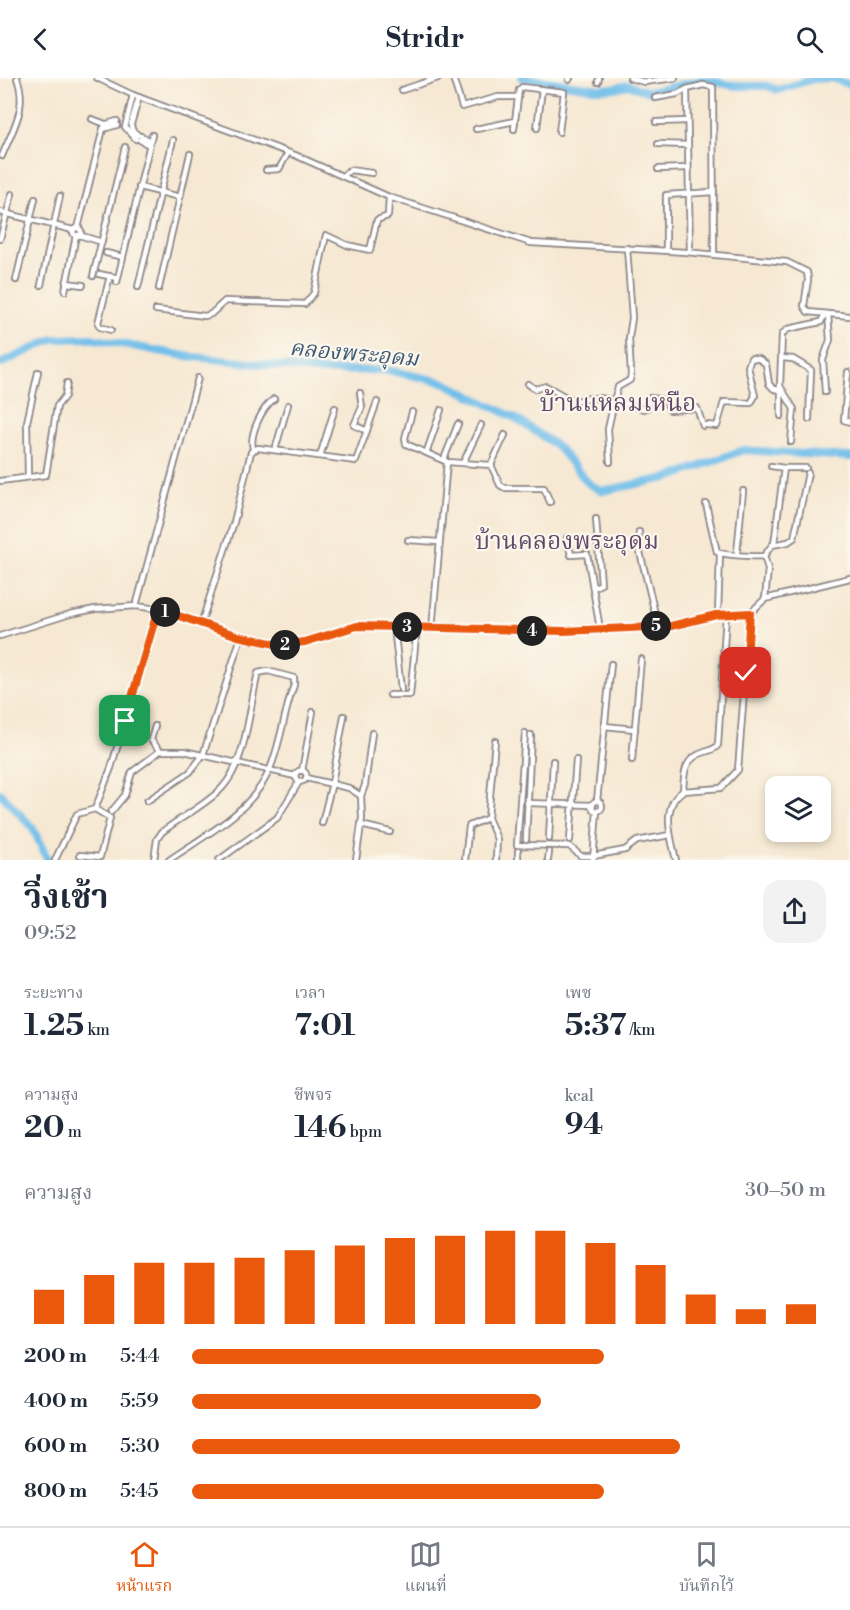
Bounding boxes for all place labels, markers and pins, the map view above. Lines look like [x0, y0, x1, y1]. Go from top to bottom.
pin: 1 [150, 597, 180, 627]
pin: 5 [641, 611, 671, 641]
pin: 3 [392, 612, 422, 642]
pin: 4 [517, 616, 547, 646]
pin: 2 [270, 630, 300, 660]
pin [720, 647, 771, 698]
pin [99, 695, 150, 746]

